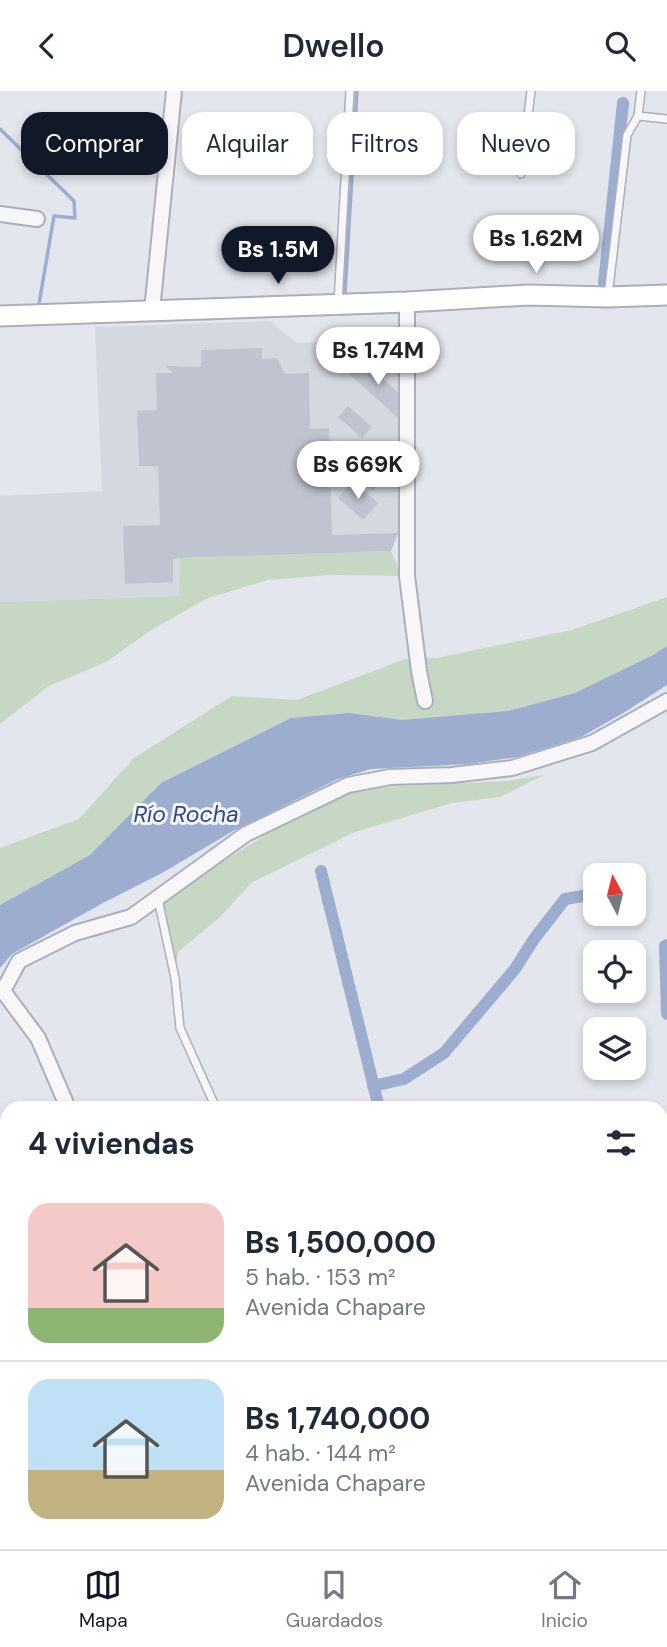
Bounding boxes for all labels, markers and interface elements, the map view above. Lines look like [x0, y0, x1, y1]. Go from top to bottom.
text: Dwello [282, 25, 385, 67]
icon: back [28, 27, 66, 65]
icon: search [601, 27, 639, 65]
chip: Comprar [21, 112, 168, 175]
chip: Alquilar [182, 112, 313, 175]
chip: Filtros [327, 112, 443, 175]
chip: Nuevo [457, 112, 575, 175]
pin: Bs 1.62M [464, 215, 608, 275]
text: Bs 1.62M [489, 223, 583, 253]
pin: Bs 1.5M [213, 227, 343, 286]
text: Bs 1.5M [237, 234, 319, 264]
pin: Bs 1.74M [306, 327, 450, 387]
text: Bs 1.74M [332, 335, 424, 365]
pin: Bs 669K [293, 441, 423, 501]
text: Bs 669K [313, 449, 403, 479]
water label: Río Rocha [133, 799, 239, 829]
north arrow [583, 863, 646, 926]
map controls [583, 863, 646, 1080]
button: locate [583, 940, 646, 1003]
button: layers [583, 1017, 646, 1080]
text: 4 viviendas [28, 1124, 195, 1163]
icon: filters [602, 1124, 640, 1162]
text: Bs 1,500,000 [245, 1223, 436, 1262]
icon: home [84, 1231, 168, 1315]
text: 5 hab. · 153 m² [245, 1262, 396, 1292]
text: Avenida Chapare [245, 1292, 426, 1322]
text: Bs 1,740,000 [245, 1399, 430, 1438]
icon: home [84, 1407, 168, 1491]
text: 4 hab. · 144 m² [245, 1438, 396, 1468]
text: Avenida Chapare [245, 1468, 426, 1498]
tab: Mapa [79, 1566, 128, 1633]
tab: Guardados [286, 1566, 383, 1633]
tab: Inicio [541, 1566, 588, 1633]

